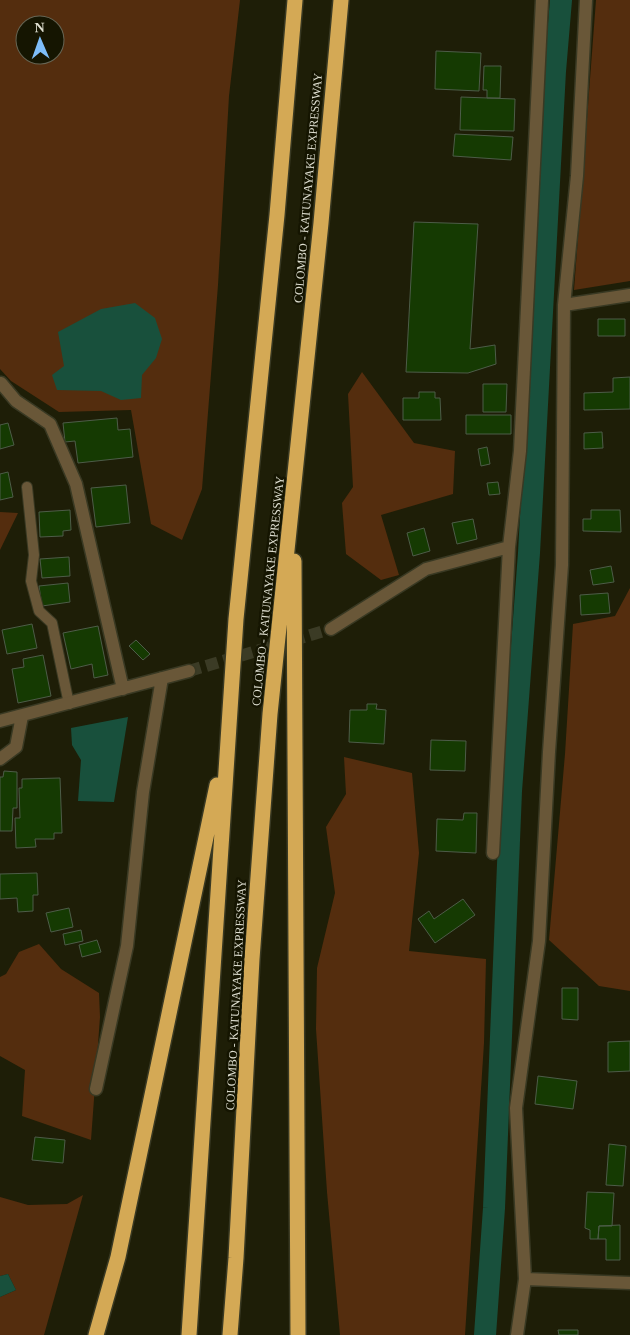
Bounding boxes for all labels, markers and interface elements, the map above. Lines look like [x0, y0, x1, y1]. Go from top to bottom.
north arrow [15, 15, 65, 65]
text: N [34, 20, 45, 35]
street label: COLOMBO - KATUNAYAKE EXPRESSWAY [291, 72, 325, 304]
street label: COLOMBO - KATUNAYAKE EXPRESSWAY [249, 475, 287, 707]
street label: COLOMBO - KATUNAYAKE EXPRESSWAY [223, 879, 249, 1111]

